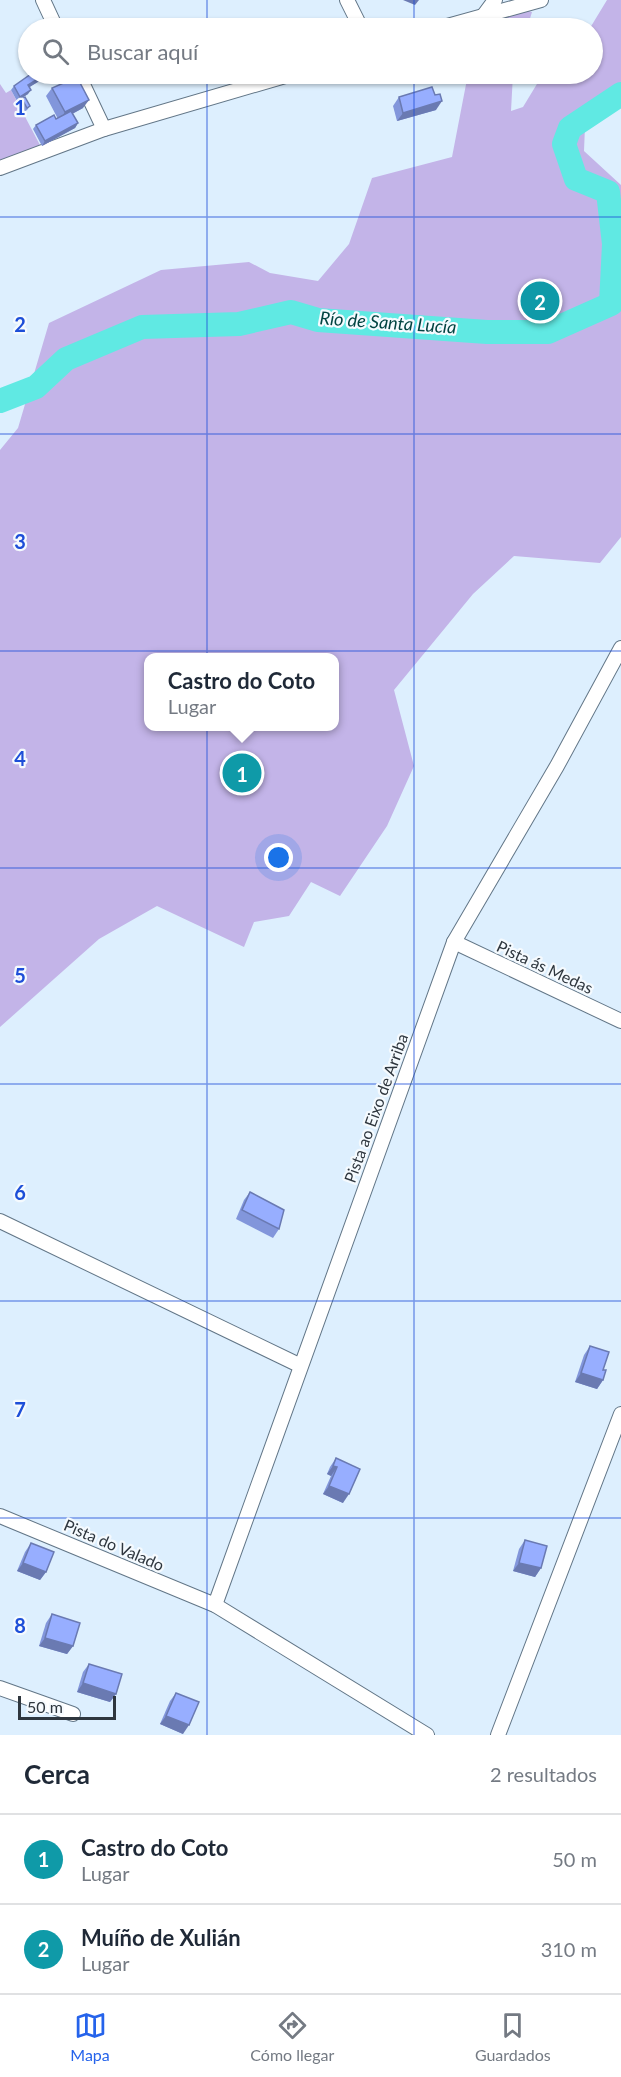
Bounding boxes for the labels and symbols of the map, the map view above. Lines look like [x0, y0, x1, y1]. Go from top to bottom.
text: 1 [14, 95, 26, 119]
pin: 2 [520, 278, 560, 324]
water label: Río de Santa Lucía [319, 306, 457, 338]
text: 2 [14, 312, 26, 336]
text: 3 [14, 529, 26, 553]
text: 4 [14, 746, 26, 770]
pin: 1 [222, 750, 262, 796]
your location [264, 843, 293, 872]
street label: Pista ás Medas [494, 936, 596, 997]
text: 5 [14, 963, 26, 987]
street label: Pista ao Eixo de Arriba [340, 1031, 411, 1185]
text: 6 [14, 1180, 26, 1204]
text: 7 [14, 1397, 26, 1421]
street label: Pista do Valado [61, 1515, 167, 1574]
text: 8 [14, 1613, 26, 1637]
scale bar [18, 1693, 116, 1720]

